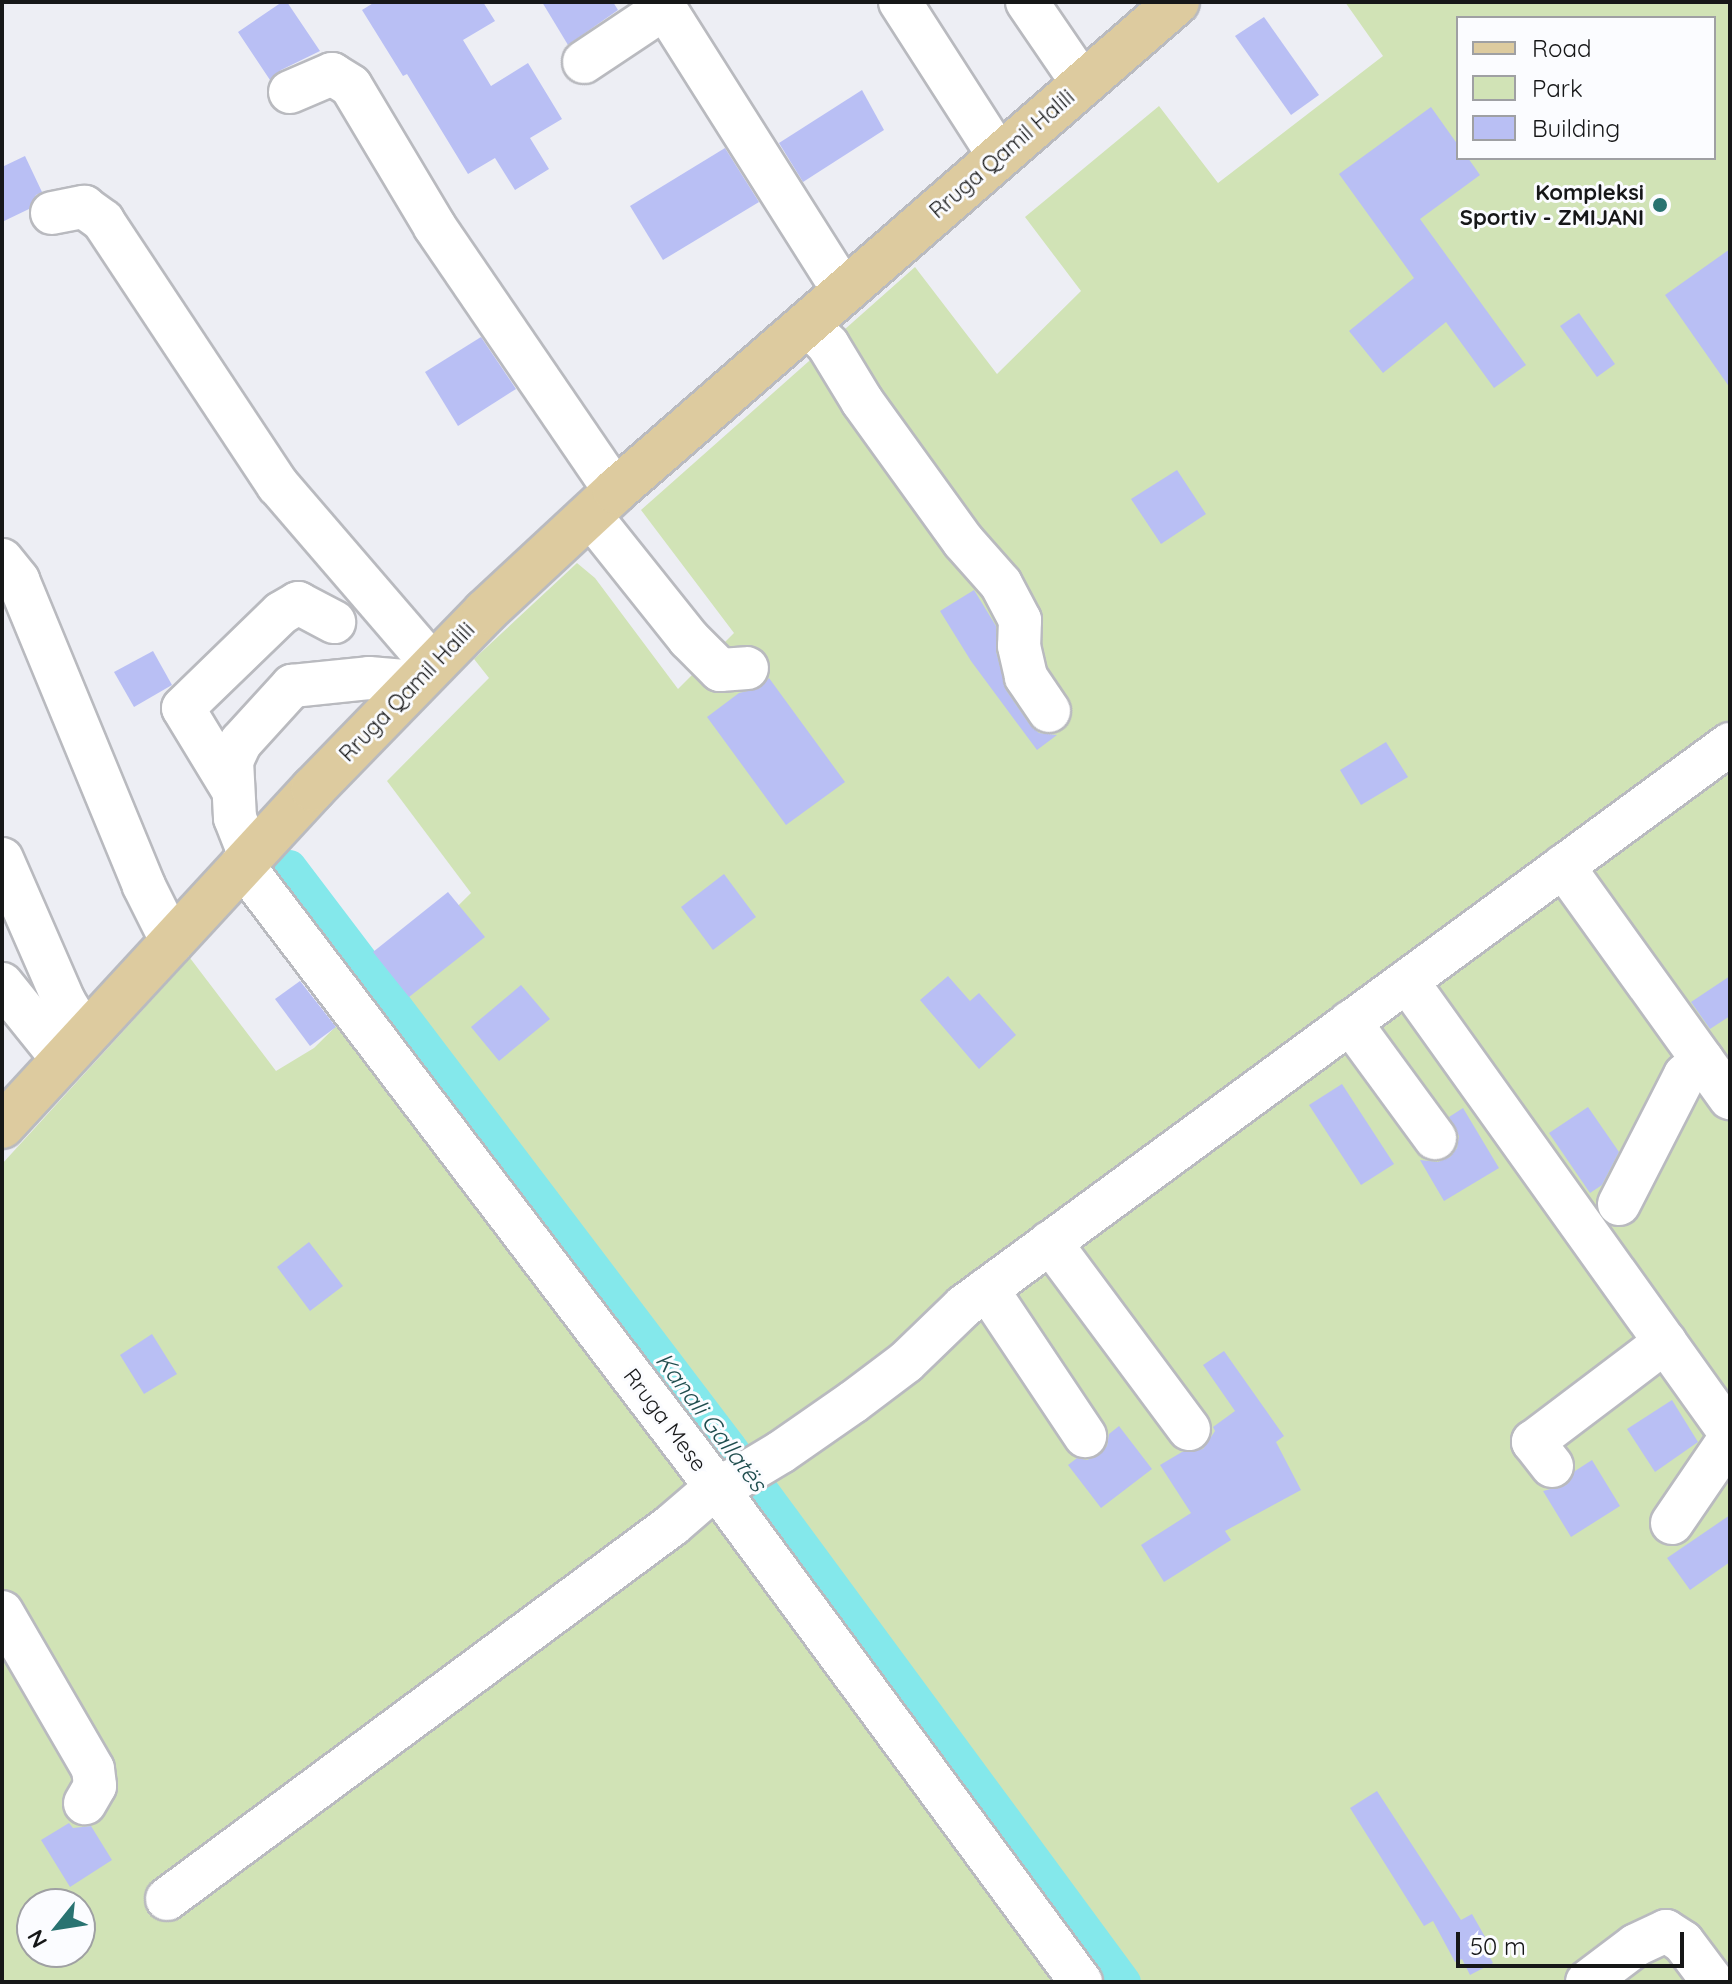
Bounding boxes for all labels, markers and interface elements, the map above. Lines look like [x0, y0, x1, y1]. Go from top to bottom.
legend [1456, 16, 1716, 160]
text: Road [1532, 33, 1592, 63]
text: Park [1532, 73, 1583, 103]
street label: Rruga Qamil Halili [924, 84, 1080, 224]
text: Building [1532, 113, 1620, 143]
place label: Kompleksi Sportiv - ZMIJANI [1460, 179, 1644, 230]
marker: Kompleksi Sportiv - ZMIJANI [1651, 196, 1669, 214]
street label: Rruga Qamil Halili [334, 617, 480, 767]
water label: Kanali Gallatës [649, 1347, 773, 1497]
street label: Rruga Mese [618, 1363, 712, 1477]
north arrow [16, 1888, 96, 1968]
scale bar [1460, 1916, 1688, 1966]
text: N [21, 1925, 53, 1953]
text: 50 m [1470, 1931, 1526, 1961]

